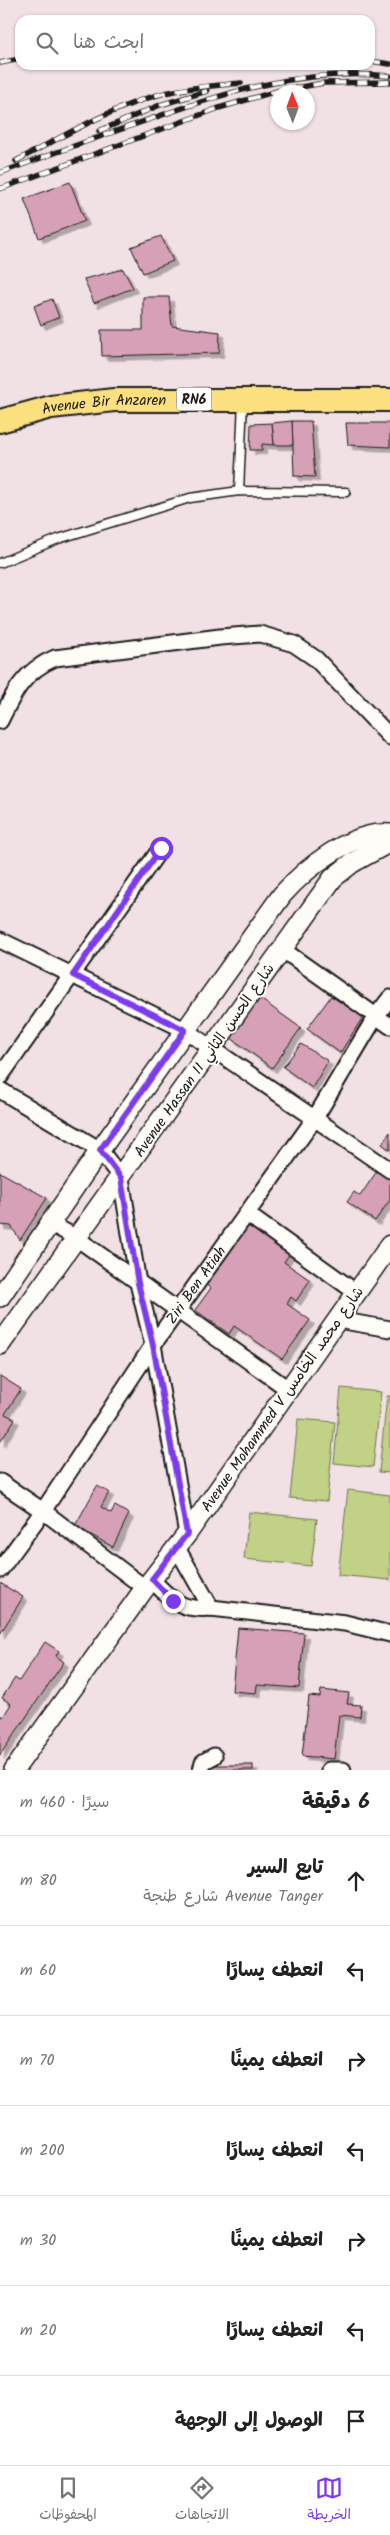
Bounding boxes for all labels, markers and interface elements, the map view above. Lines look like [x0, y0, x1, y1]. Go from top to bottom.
search box [15, 15, 375, 70]
text: ابحث هنا [73, 28, 144, 58]
icon: search [33, 29, 61, 57]
north arrow [270, 85, 315, 130]
road number: RN6 [176, 388, 212, 410]
street label: Avenue Bir Anzaren [39, 389, 166, 422]
route start [150, 837, 173, 860]
street label: Avenue Hassan II شارع الحسن الثاني [128, 959, 281, 1163]
street label: Ziri Ben Atiah [160, 1241, 233, 1330]
street label: Avenue Mohammed V شارع محمد الخامس [195, 1282, 370, 1517]
route end [162, 1590, 185, 1613]
text: 6 دقيقة [302, 1786, 370, 1819]
text: سيرًا · 460 m [20, 1790, 109, 1815]
text: تابع السير [248, 1853, 323, 1883]
icon: ahead [342, 1867, 370, 1895]
text: 80 m [20, 1868, 57, 1893]
text: Avenue Tanger شارع طنجة [143, 1884, 323, 1909]
text: انعطف يسارًا [226, 1956, 323, 1986]
icon: left [342, 1957, 370, 1985]
text: 60 m [20, 1958, 56, 1983]
text: انعطف يمينًا [231, 2046, 323, 2076]
icon: right [342, 2047, 370, 2075]
text: 70 m [20, 2048, 55, 2073]
text: انعطف يسارًا [226, 2136, 323, 2166]
icon: left [342, 2137, 370, 2165]
text: 200 m [20, 2138, 64, 2163]
text: انعطف يمينًا [231, 2226, 323, 2256]
icon: right [342, 2227, 370, 2255]
text: 30 m [20, 2228, 56, 2253]
text: انعطف يسارًا [226, 2316, 323, 2346]
icon: left [342, 2317, 370, 2345]
text: 20 m [20, 2318, 56, 2343]
text: الوصول إلى الوجهة [175, 2406, 323, 2436]
icon: arrive [342, 2407, 370, 2435]
tab: المحفوظات [39, 2474, 97, 2527]
tab: الاتجاهات [175, 2474, 229, 2527]
tab: الخريطة [307, 2474, 351, 2527]

